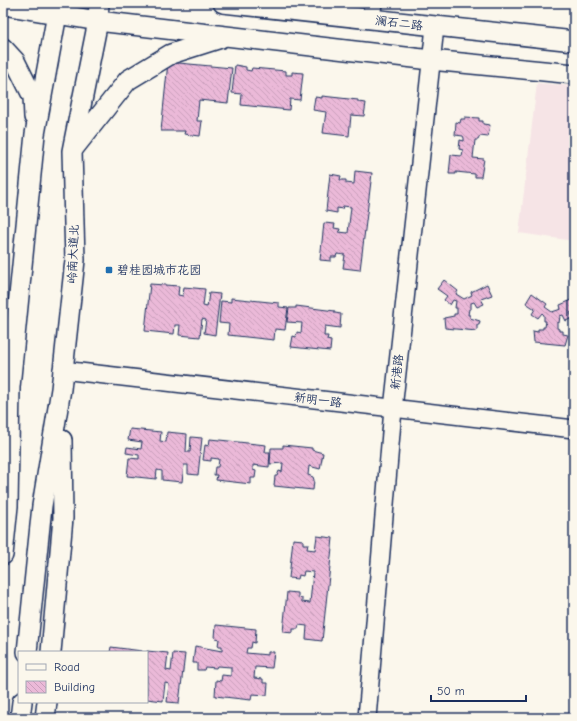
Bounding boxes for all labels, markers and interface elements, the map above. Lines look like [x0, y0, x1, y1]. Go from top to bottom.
street label: 澜石二路 [374, 13, 424, 33]
street label: 岭南大道北 [65, 224, 81, 284]
place label: 碧桂园城市花园 [117, 263, 201, 277]
marker: 碧桂园城市花园 [104, 265, 114, 275]
street label: 新港路 [388, 353, 406, 391]
street label: 新明一路 [293, 390, 343, 410]
legend [18, 651, 148, 703]
text: Road [54, 660, 80, 674]
scale bar [431, 677, 526, 703]
text: Building [54, 680, 95, 694]
text: 50 m [437, 684, 465, 698]

